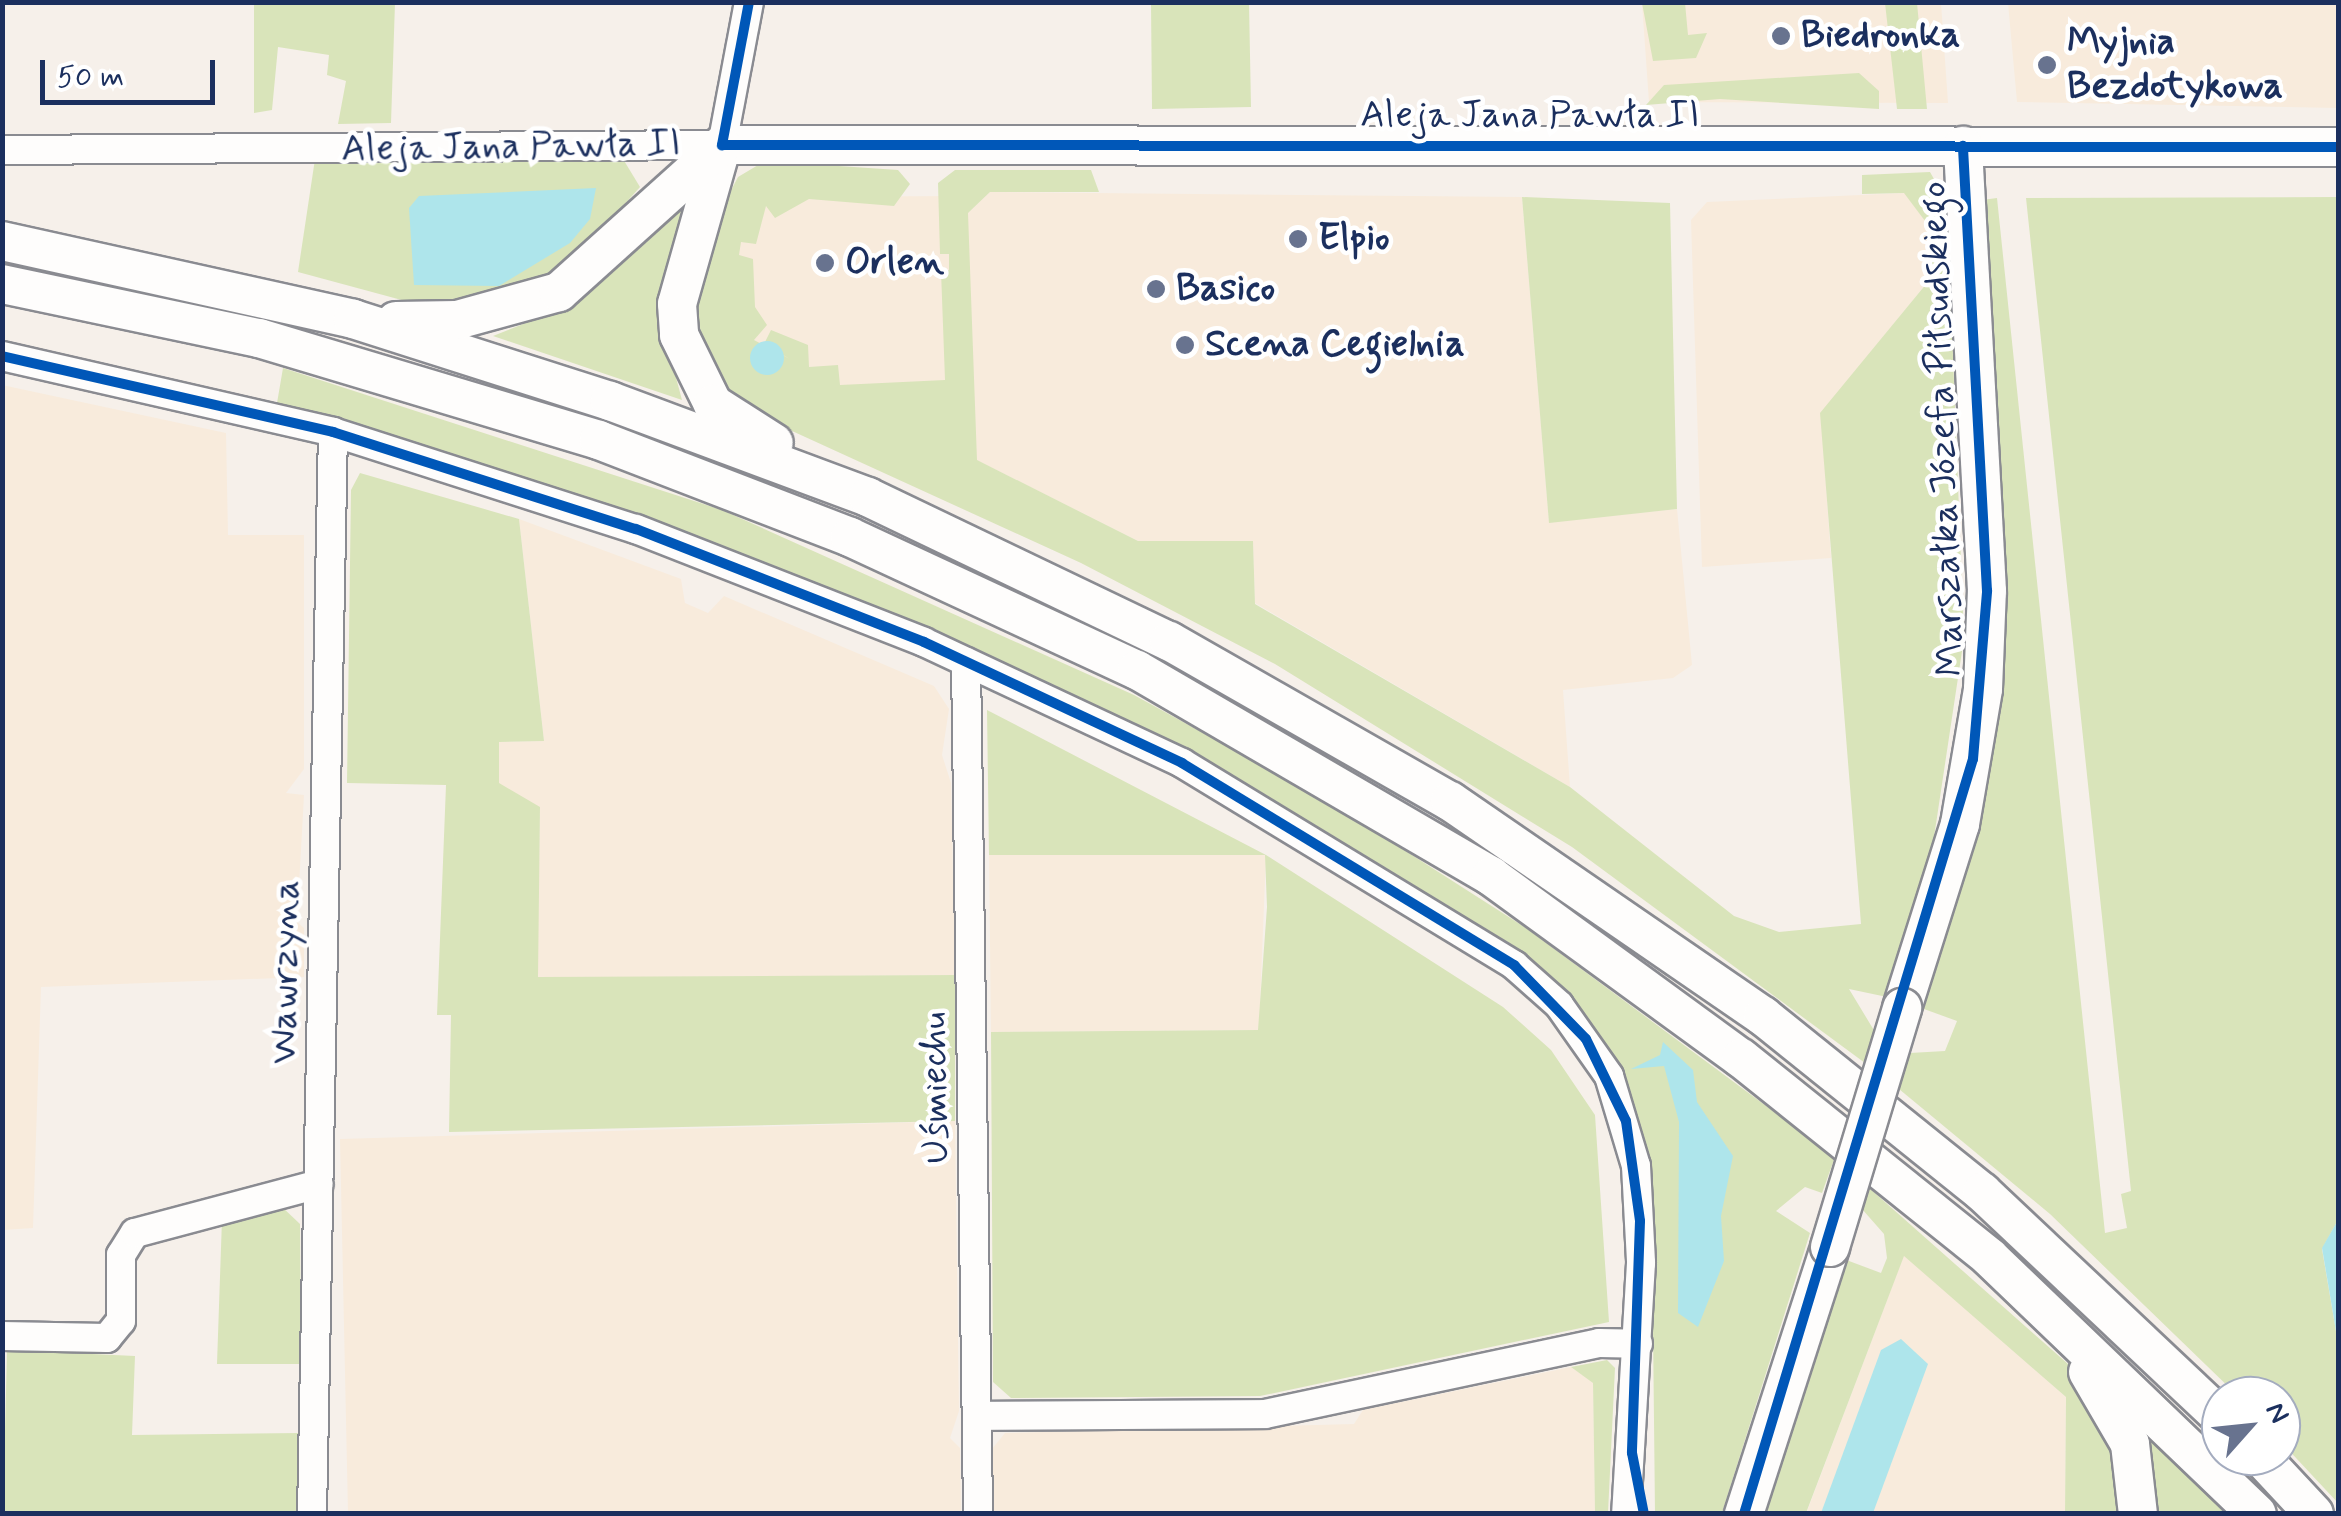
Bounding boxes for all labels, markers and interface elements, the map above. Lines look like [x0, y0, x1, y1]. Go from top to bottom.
place label: Biedronka [1801, 13, 1960, 59]
place label: Myjnia Bezdotykowa [2067, 20, 2283, 110]
marker: Biedronka [1770, 25, 1792, 47]
scale bar [45, 40, 220, 102]
marker: Myjnia Bezdotykowa [2036, 54, 2058, 76]
text: 50 m [57, 58, 124, 97]
street label: Aleja Jana Pawła II [1359, 93, 1701, 139]
street label: Aleja Jana Pawła II [340, 121, 682, 173]
street label: Marszałka Józefa Piłsudskiego [1912, 181, 1974, 677]
place label: Elpio [1318, 216, 1390, 262]
marker: Elpio [1287, 228, 1309, 250]
place label: Orlen [845, 240, 944, 286]
marker: Orlen [814, 252, 836, 274]
place label: Basico [1176, 266, 1275, 312]
marker: Basico [1145, 278, 1167, 300]
place label: Scena Cegielnia [1205, 322, 1464, 368]
marker: Scena Cegielnia [1174, 334, 1196, 356]
street label: Wawrzyna [262, 880, 310, 1064]
street label: Uśmiechu [912, 1012, 960, 1164]
north arrow [2201, 1376, 2301, 1476]
text: N [2256, 1396, 2297, 1430]

